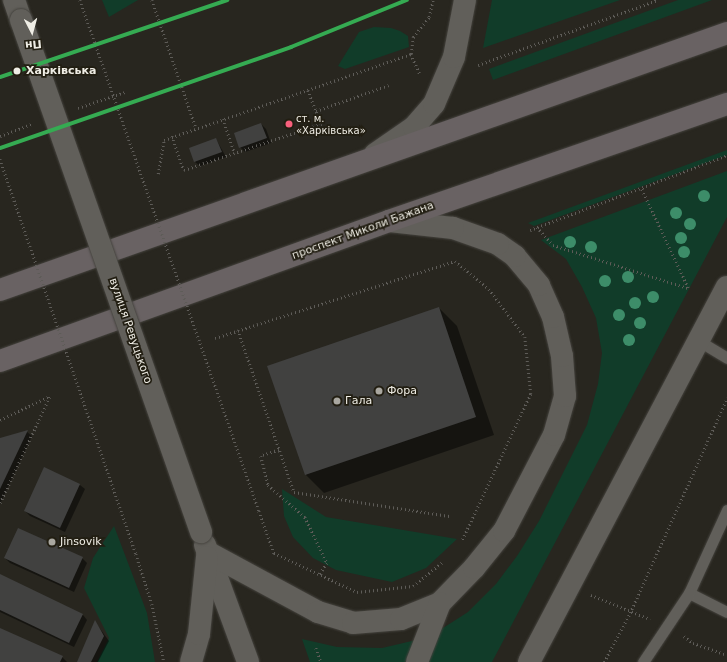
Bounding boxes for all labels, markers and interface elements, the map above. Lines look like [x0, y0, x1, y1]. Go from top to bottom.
north arrow [12, 12, 52, 52]
text: Пн [24, 37, 42, 52]
place label: Харківська [26, 64, 96, 78]
marker: Харківська [11, 65, 23, 77]
place label: ст. м. «Харківська» [296, 112, 366, 136]
marker: ст. м. «Харківська» [284, 119, 294, 129]
street label: проспект Миколи Бажана [290, 199, 436, 263]
street label: вулиця Ревуцького [106, 276, 154, 386]
place label: Фора [387, 384, 417, 398]
marker: Фора [374, 386, 384, 396]
place label: Гала [345, 394, 372, 408]
marker: Гала [332, 396, 342, 406]
place label: Jinsovik [60, 535, 102, 549]
marker: Jinsovik [47, 537, 57, 547]

